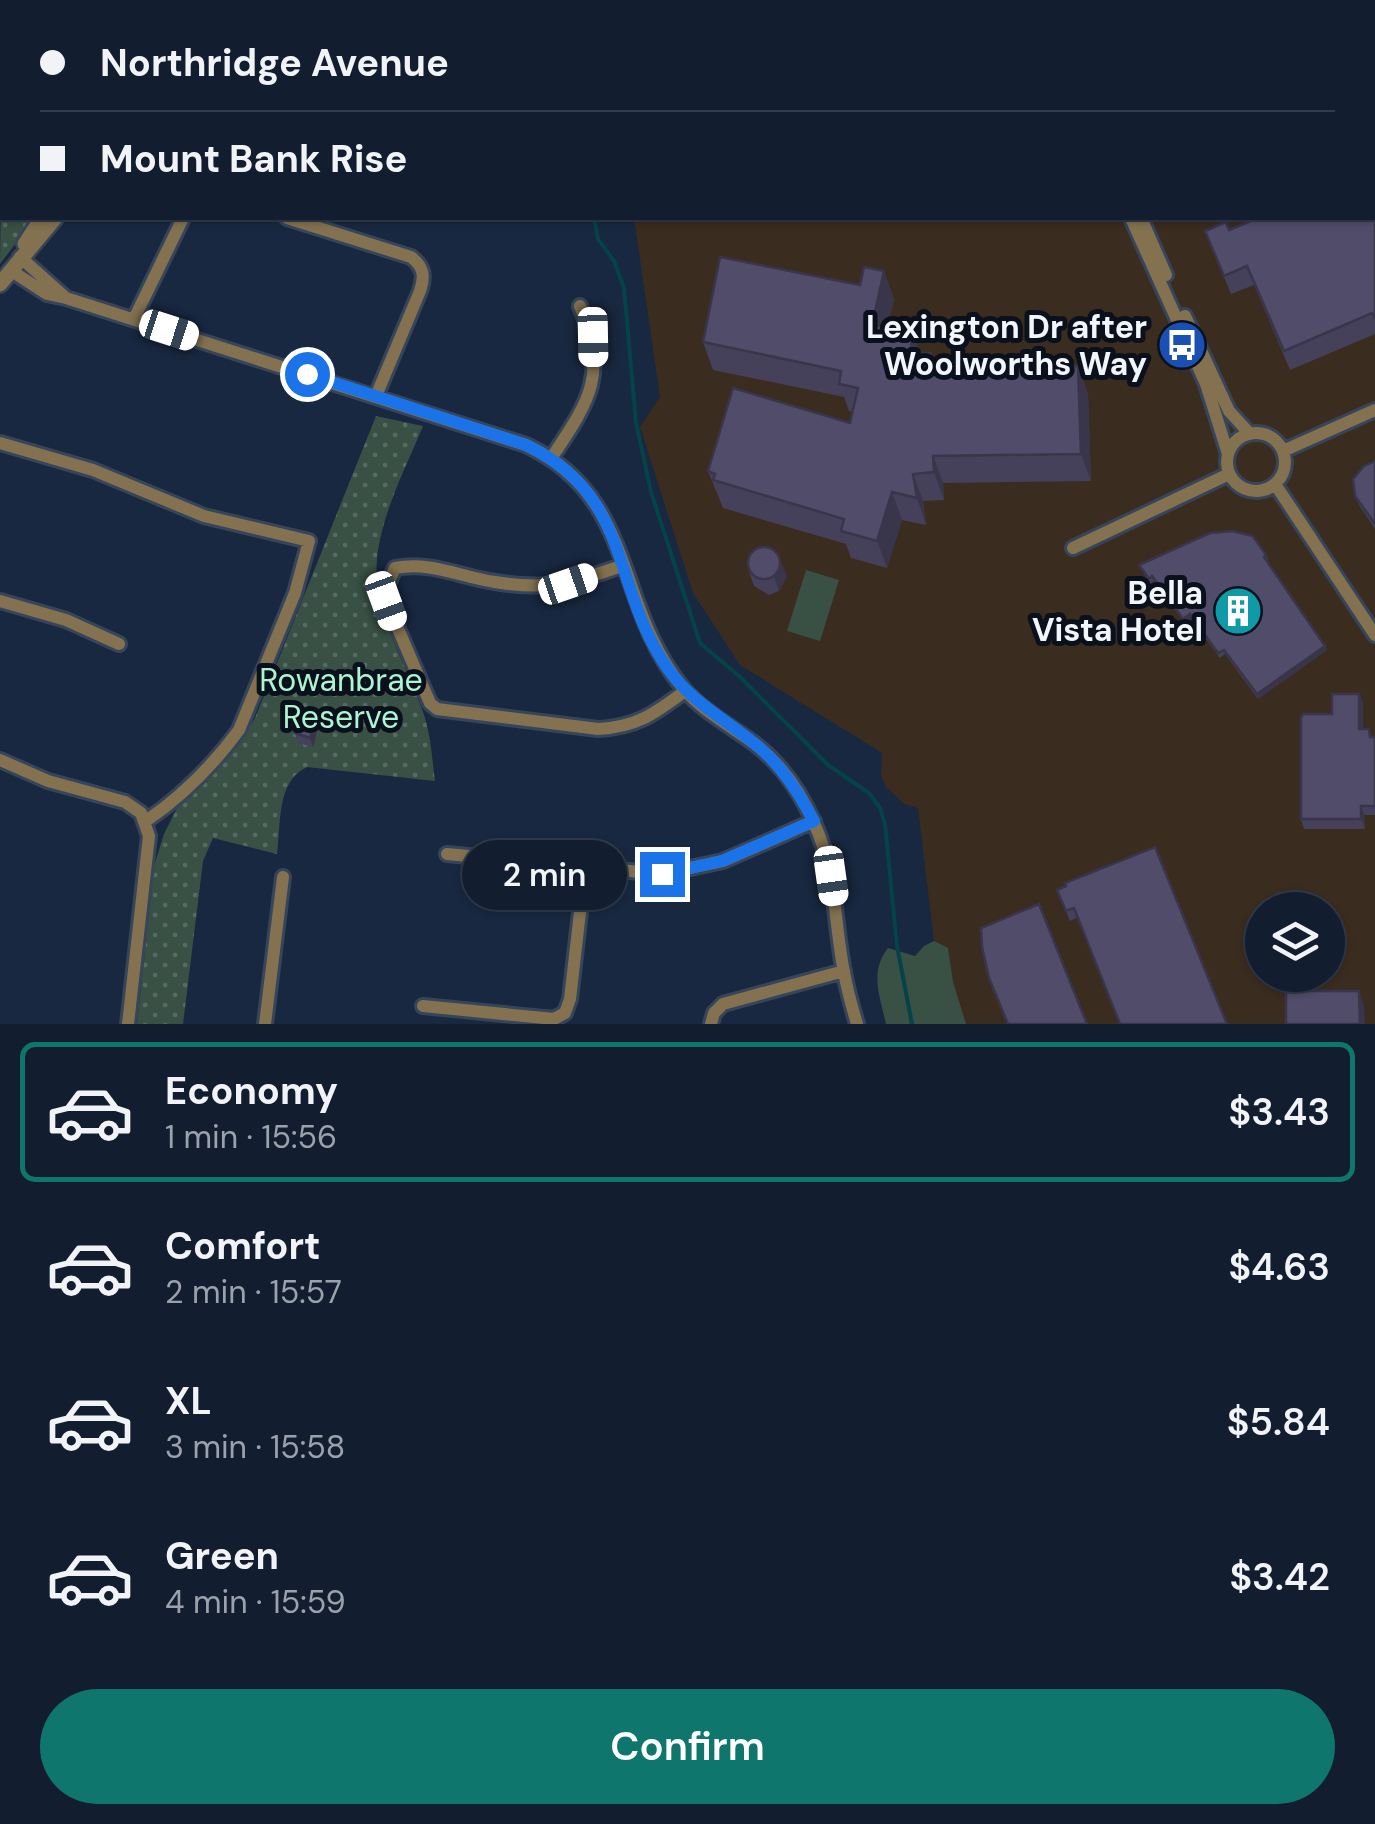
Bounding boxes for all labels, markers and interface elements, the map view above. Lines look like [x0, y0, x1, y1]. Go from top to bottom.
text: Northridge Avenue [100, 38, 449, 88]
text: Mount Bank Rise [100, 134, 407, 184]
car [136, 306, 202, 354]
place label: Lexington Dr after Woolworths Way [866, 306, 1147, 385]
car [577, 307, 609, 367]
bus stop icon: Lexington Dr after Woolworths Way [1156, 319, 1208, 371]
route start [285, 352, 330, 397]
car [535, 560, 601, 608]
car [362, 568, 410, 634]
place label: Bella Vista Hotel [1032, 572, 1203, 651]
building icon: Bella Vista Hotel [1212, 585, 1264, 637]
park label: Rowanbrae Reserve [259, 659, 423, 738]
callout: 2 min [462, 839, 627, 909]
car [812, 844, 850, 908]
route end [640, 852, 685, 897]
text: 2 min [503, 854, 586, 896]
map controls [1245, 892, 1345, 992]
button: layers [1245, 892, 1345, 992]
text: Economy [165, 1066, 338, 1116]
icon: car [45, 1067, 135, 1157]
text: $3.43 [1229, 1087, 1330, 1137]
text: 1 min · 15:56 [165, 1116, 337, 1158]
text: Comfort [165, 1221, 321, 1271]
icon: car [45, 1222, 135, 1312]
text: $4.63 [1228, 1242, 1330, 1292]
text: 2 min · 15:57 [165, 1271, 342, 1313]
text: XL [165, 1376, 212, 1426]
icon: car [45, 1377, 135, 1467]
text: $5.84 [1227, 1397, 1330, 1447]
text: 3 min · 15:58 [165, 1426, 345, 1468]
text: Green [165, 1531, 279, 1581]
icon: car [45, 1532, 135, 1622]
text: $3.42 [1229, 1552, 1330, 1602]
text: 4 min · 15:59 [165, 1581, 346, 1623]
button: Confirm [40, 1689, 1335, 1804]

